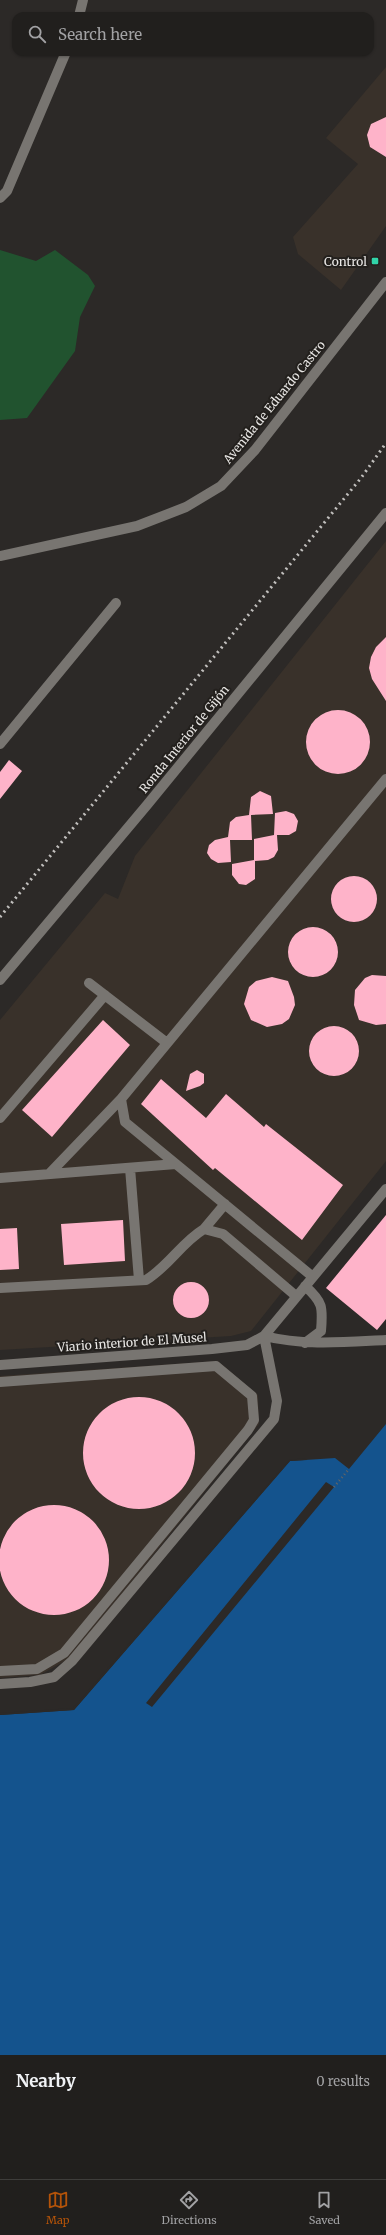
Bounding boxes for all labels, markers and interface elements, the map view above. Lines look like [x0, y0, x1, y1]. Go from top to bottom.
search box [12, 12, 374, 56]
icon: search [26, 23, 48, 45]
text: Search here [58, 25, 142, 44]
place label: Control [324, 254, 367, 269]
marker: Control [370, 256, 380, 266]
street label: Avenida de Eduardo Castro [219, 338, 328, 467]
street label: Ronda Interior de Gijón [136, 682, 232, 796]
street label: Viario interior de El Musel [56, 1329, 208, 1355]
text: Nearby [16, 2070, 76, 2092]
text: 0 results [316, 2073, 370, 2090]
tab: Map [46, 2189, 70, 2227]
tab: Directions [162, 2189, 217, 2227]
tab: Saved [309, 2189, 340, 2227]

